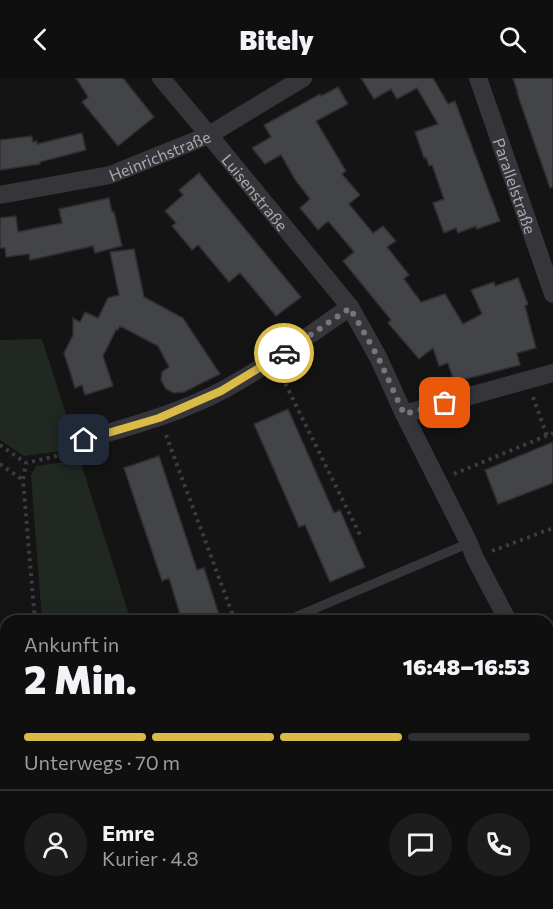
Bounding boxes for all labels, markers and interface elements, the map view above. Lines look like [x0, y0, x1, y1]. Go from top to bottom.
icon: back [24, 23, 57, 56]
text: Bitely [239, 23, 314, 56]
icon: search [496, 23, 529, 56]
street label: Heinrichstraße [106, 126, 213, 184]
street label: Parallelstraße [490, 135, 541, 236]
street label: Luisenstraße [219, 150, 293, 234]
courier [254, 323, 314, 383]
icon: car [268, 337, 301, 370]
pin [419, 377, 470, 428]
icon: bag [428, 386, 461, 419]
pin [58, 414, 109, 465]
icon: home [67, 423, 100, 456]
text: Ankunft in [24, 632, 119, 656]
text: 16:48–16:53 [403, 653, 530, 680]
text: 2 Min. [24, 654, 137, 702]
text: Unterwegs · 70 m [24, 750, 180, 774]
button: person [24, 813, 87, 876]
button: chat [389, 813, 452, 876]
button: phone [467, 813, 530, 876]
text: Emre [102, 819, 155, 846]
text: Kurier · 4.8 [102, 846, 199, 870]

